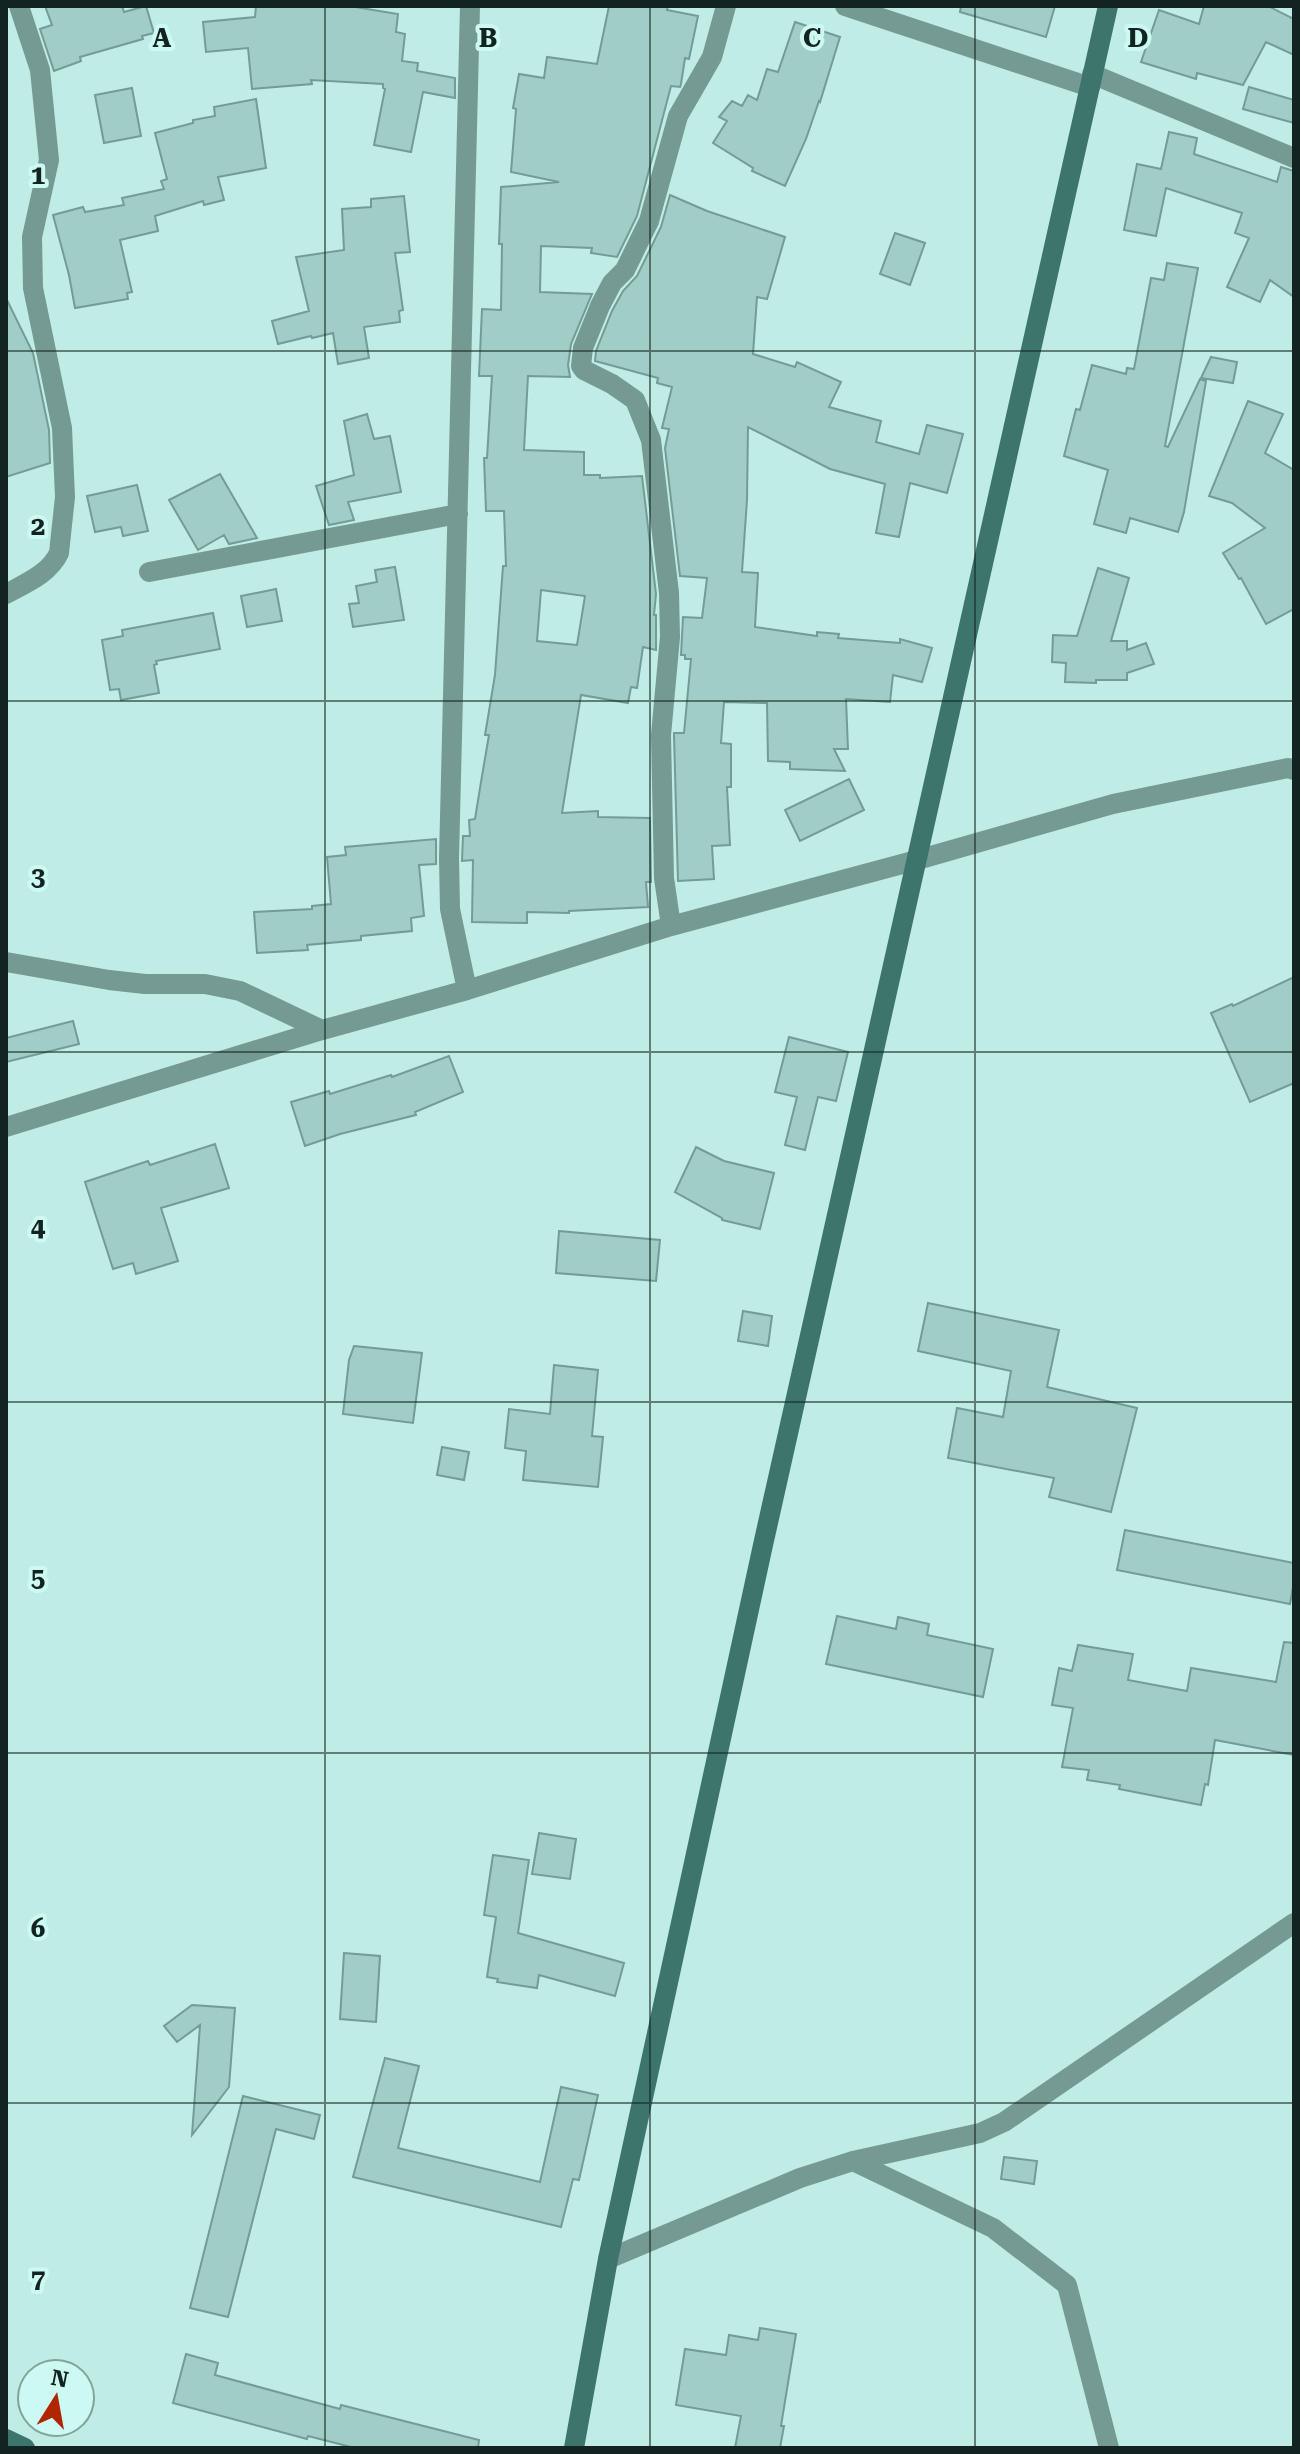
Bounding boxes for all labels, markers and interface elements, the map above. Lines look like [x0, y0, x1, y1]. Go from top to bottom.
text: A [153, 23, 172, 53]
text: B [479, 23, 497, 53]
text: C [803, 23, 821, 53]
text: D [1128, 23, 1148, 53]
text: 1 [31, 160, 45, 190]
text: 2 [31, 511, 45, 541]
text: 3 [31, 862, 45, 892]
text: 4 [31, 1212, 46, 1242]
text: 5 [31, 1563, 45, 1593]
text: 6 [31, 1913, 45, 1943]
text: 7 [31, 2264, 45, 2294]
north arrow [16, 2358, 96, 2438]
text: N [49, 2365, 70, 2393]

